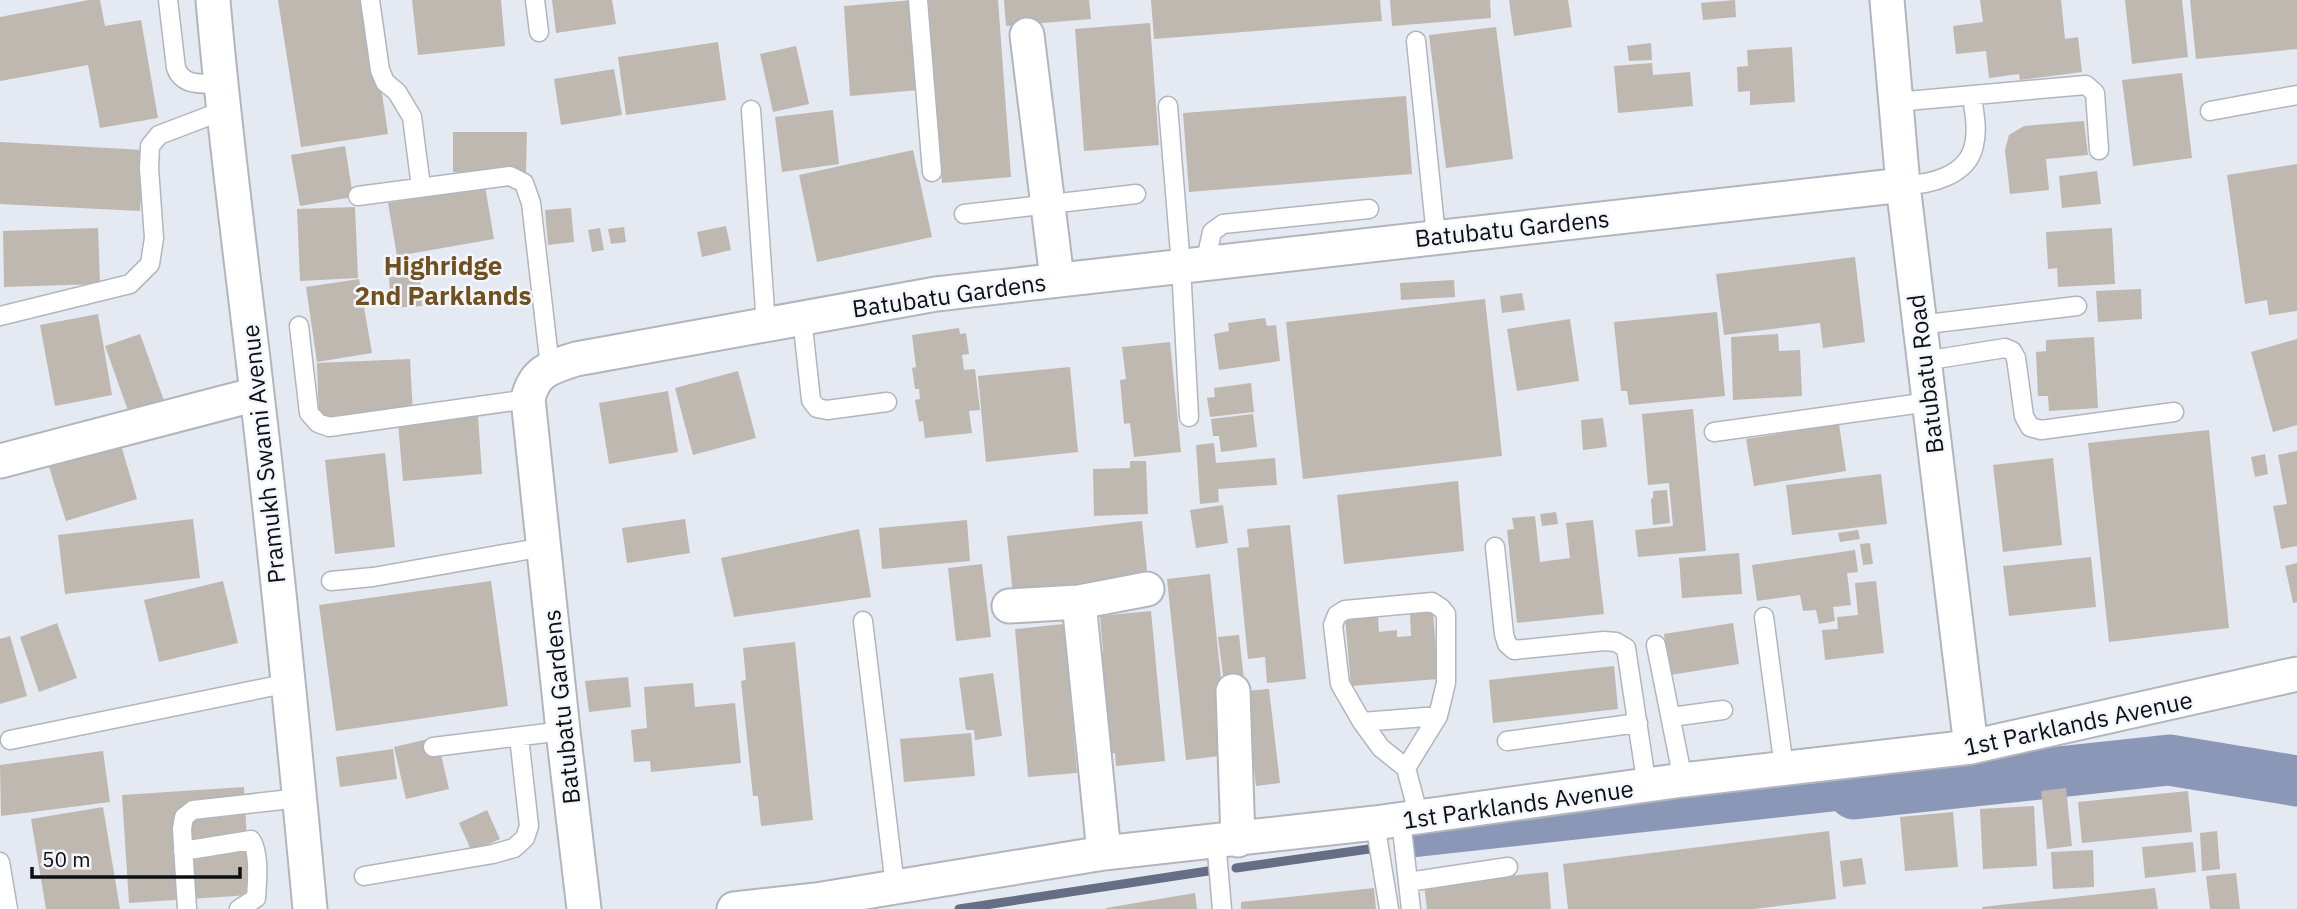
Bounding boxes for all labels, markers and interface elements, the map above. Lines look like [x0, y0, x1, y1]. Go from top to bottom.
street label: Batubatu Gardens [1413, 202, 1611, 254]
district label: Highridge 2nd Parklands [354, 248, 532, 312]
street label: Batubatu Gardens [850, 266, 1048, 324]
street label: Batubatu Road [1899, 293, 1951, 455]
street label: Pramukh Swami Avenue [233, 323, 293, 585]
street label: Batubatu Gardens [535, 608, 587, 806]
street label: 1st Parklands Avenue [1961, 683, 2195, 763]
street label: 1st Parklands Avenue [1400, 772, 1636, 836]
scale bar [32, 836, 240, 880]
text: 50 m [42, 845, 91, 873]

